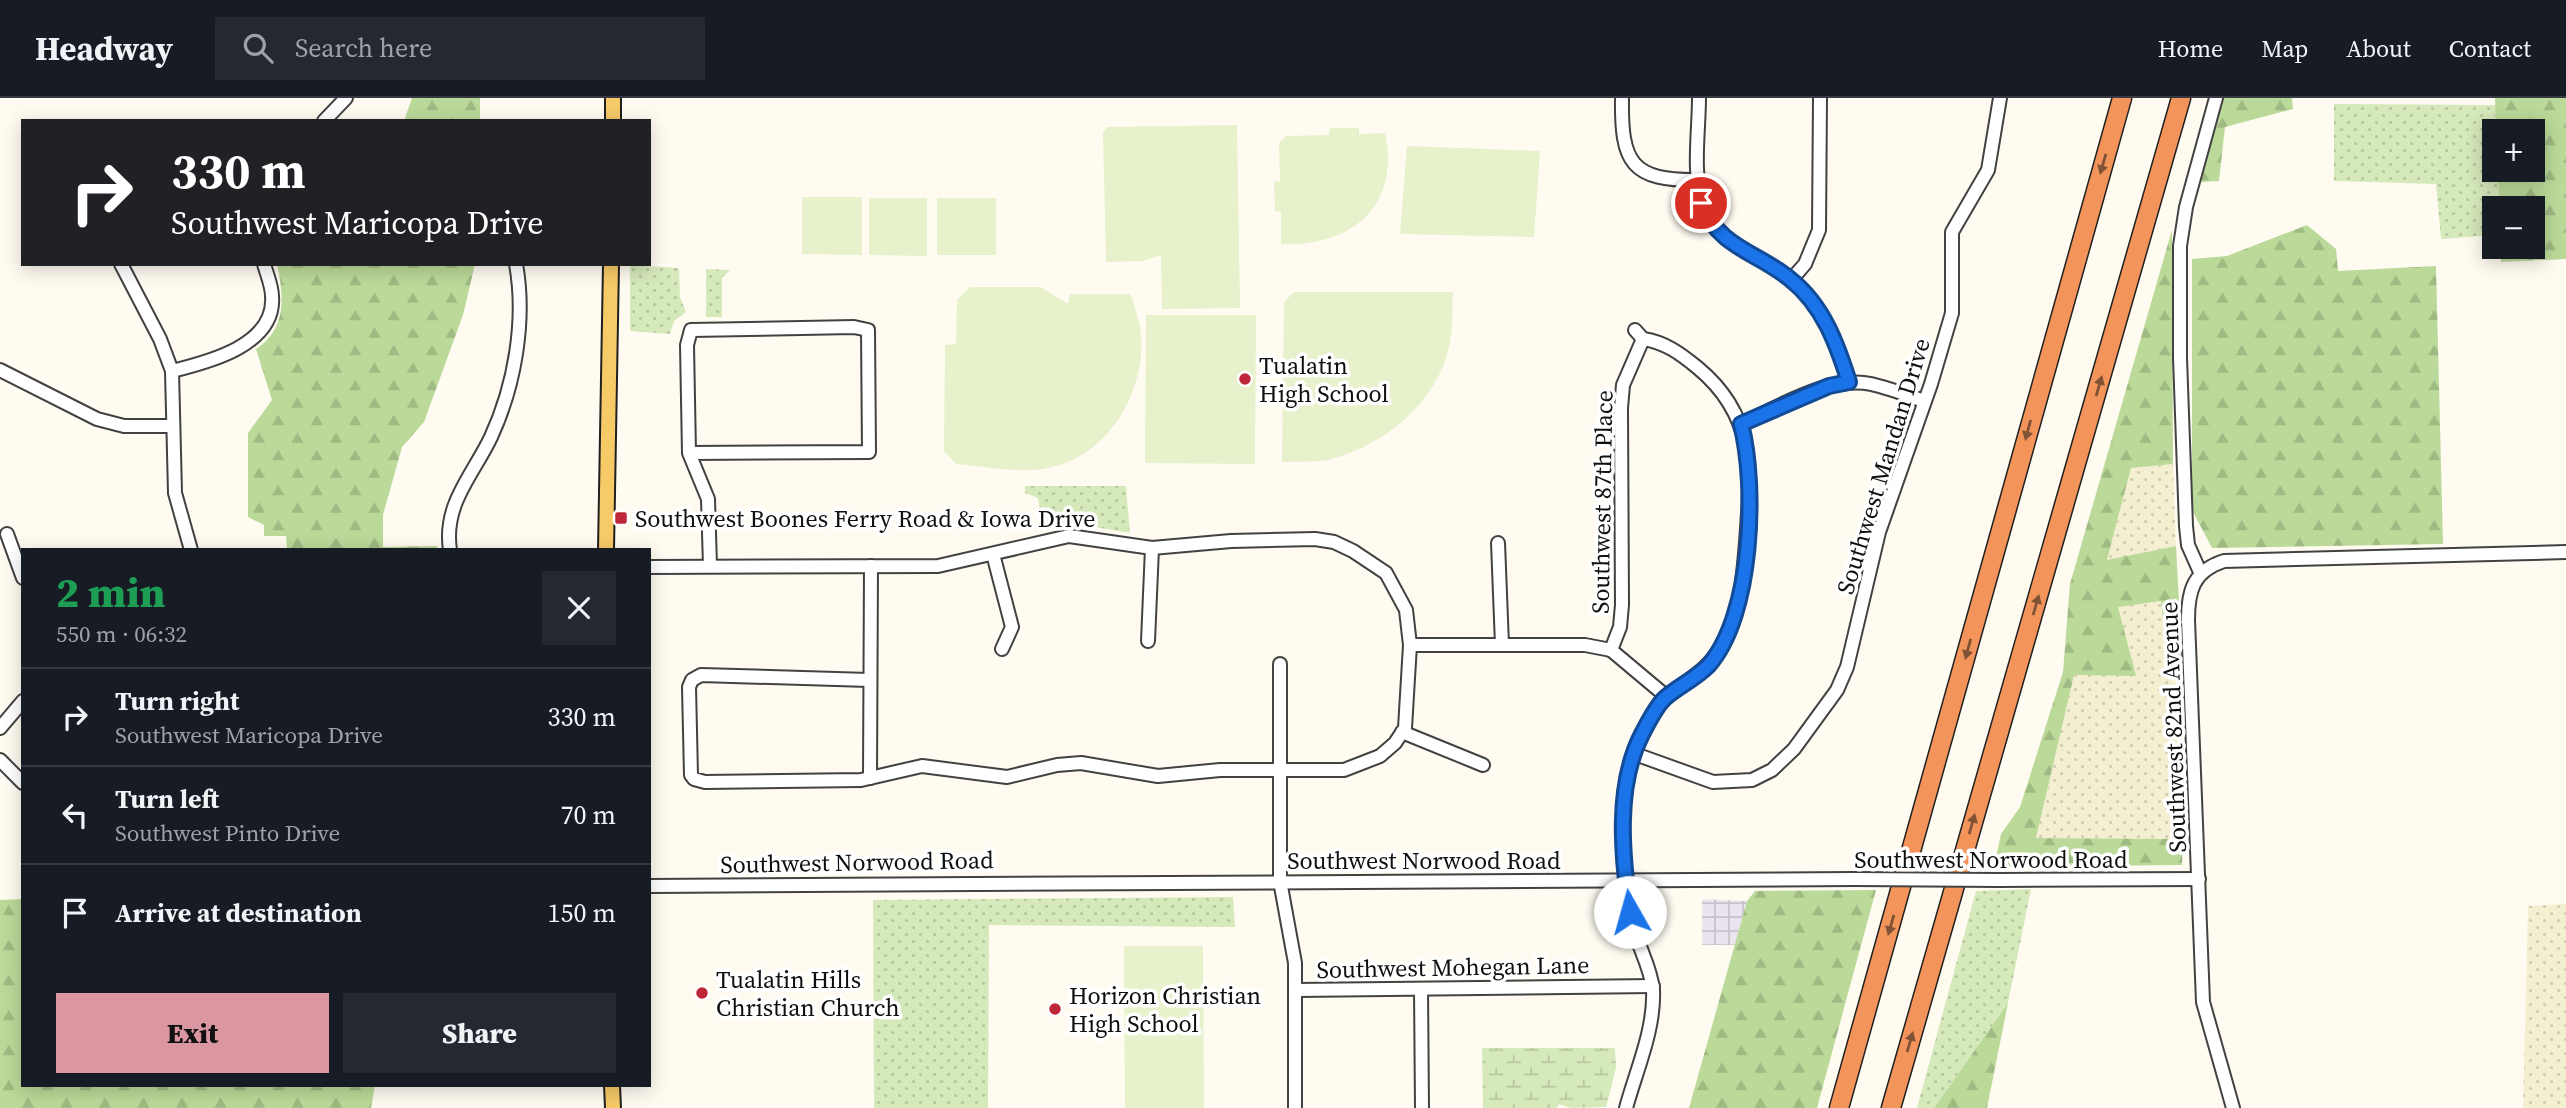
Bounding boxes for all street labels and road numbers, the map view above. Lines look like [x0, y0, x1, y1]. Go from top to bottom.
street label: Southwest Mandan Drive [1828, 334, 1938, 598]
street label: Southwest 87th Place [1584, 390, 1620, 614]
street label: Southwest 82nd Avenue [2152, 601, 2194, 853]
street label: Southwest Norwood Road [720, 843, 994, 881]
street label: Southwest Norwood Road [1854, 843, 2128, 876]
street label: Southwest Norwood Road [1287, 844, 1561, 877]
street label: Southwest Mohegan Lane [1316, 948, 1590, 986]

